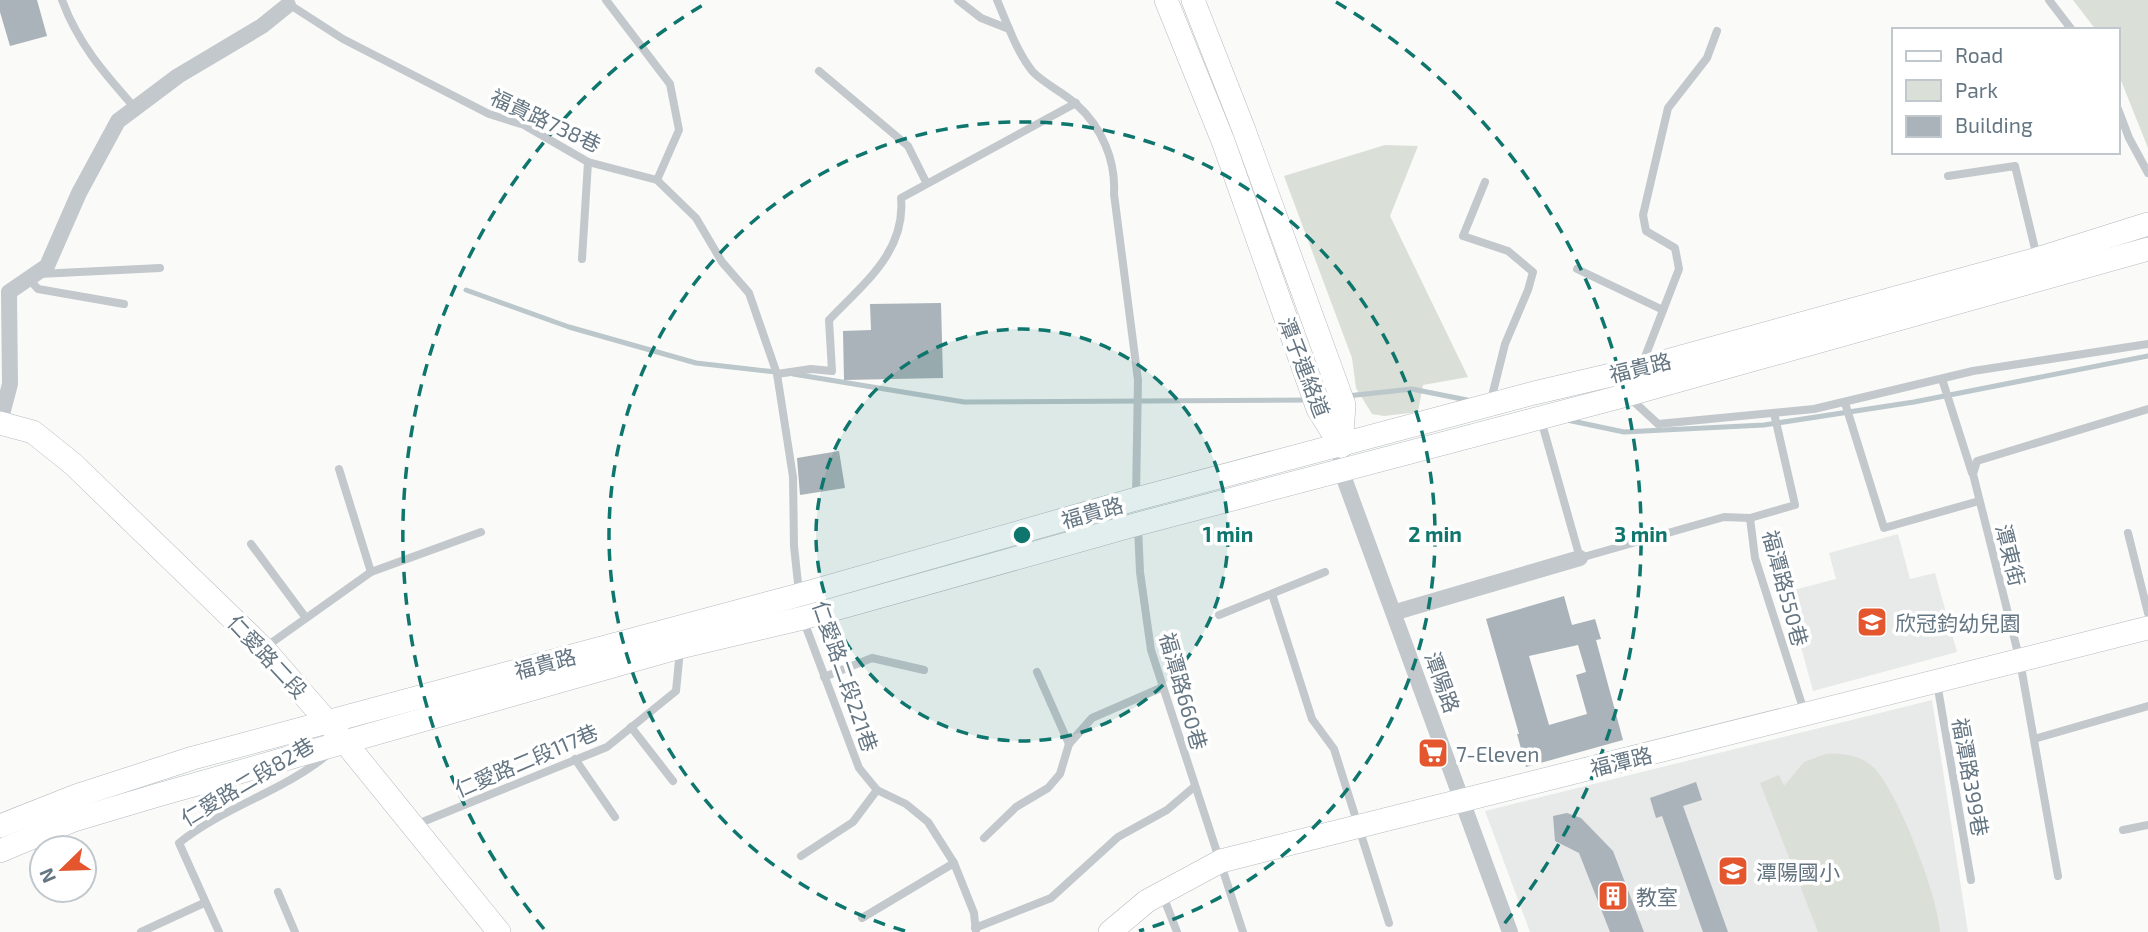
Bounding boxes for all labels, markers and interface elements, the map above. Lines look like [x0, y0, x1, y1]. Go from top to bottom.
legend [1892, 28, 2120, 154]
text: Road [1955, 42, 2003, 67]
text: Park [1955, 77, 1998, 102]
street label: 福貴路738巷 [487, 83, 605, 157]
text: Building [1955, 112, 2033, 137]
street label: 潭子連絡道 [1275, 314, 1335, 420]
street label: 福貴路 [1606, 347, 1674, 387]
street label: 福貴路 [1058, 491, 1126, 533]
text: 1 min [1203, 521, 1253, 546]
text: 2 min [1408, 521, 1462, 546]
text: 3 min [1614, 521, 1668, 546]
street label: 潭東街 [1991, 521, 2031, 589]
centre of rings [1010, 523, 1034, 547]
street label: 福潭路550巷 [1759, 527, 1813, 649]
street label: 仁愛路二段221巷 [808, 597, 884, 755]
school or university icon: 欣冠鈞幼兒園 [1855, 605, 1889, 639]
street label: 仁愛路二段 [223, 609, 313, 703]
place label: 欣冠鈞幼兒園 [1895, 610, 2021, 635]
street label: 福潭路660巷 [1155, 630, 1213, 752]
street label: 福貴路 [511, 643, 579, 683]
street label: 潭陽路 [1420, 648, 1466, 716]
street label: 福潭路399巷 [1948, 716, 1994, 838]
street label: 仁愛路二段117巷 [450, 719, 602, 801]
street label: 仁愛路二段82巷 [176, 732, 318, 830]
supermarket icon: 7-Eleven [1416, 736, 1450, 770]
place label: 7-Eleven [1456, 741, 1539, 766]
street label: 福潭路 [1587, 741, 1655, 781]
north arrow [28, 834, 98, 904]
school or university icon: 潭陽國小 [1716, 854, 1750, 888]
place label: 潭陽國小 [1756, 859, 1840, 884]
text: N [34, 865, 60, 887]
building icon: 教室 [1596, 879, 1630, 913]
place label: 教室 [1636, 884, 1678, 909]

